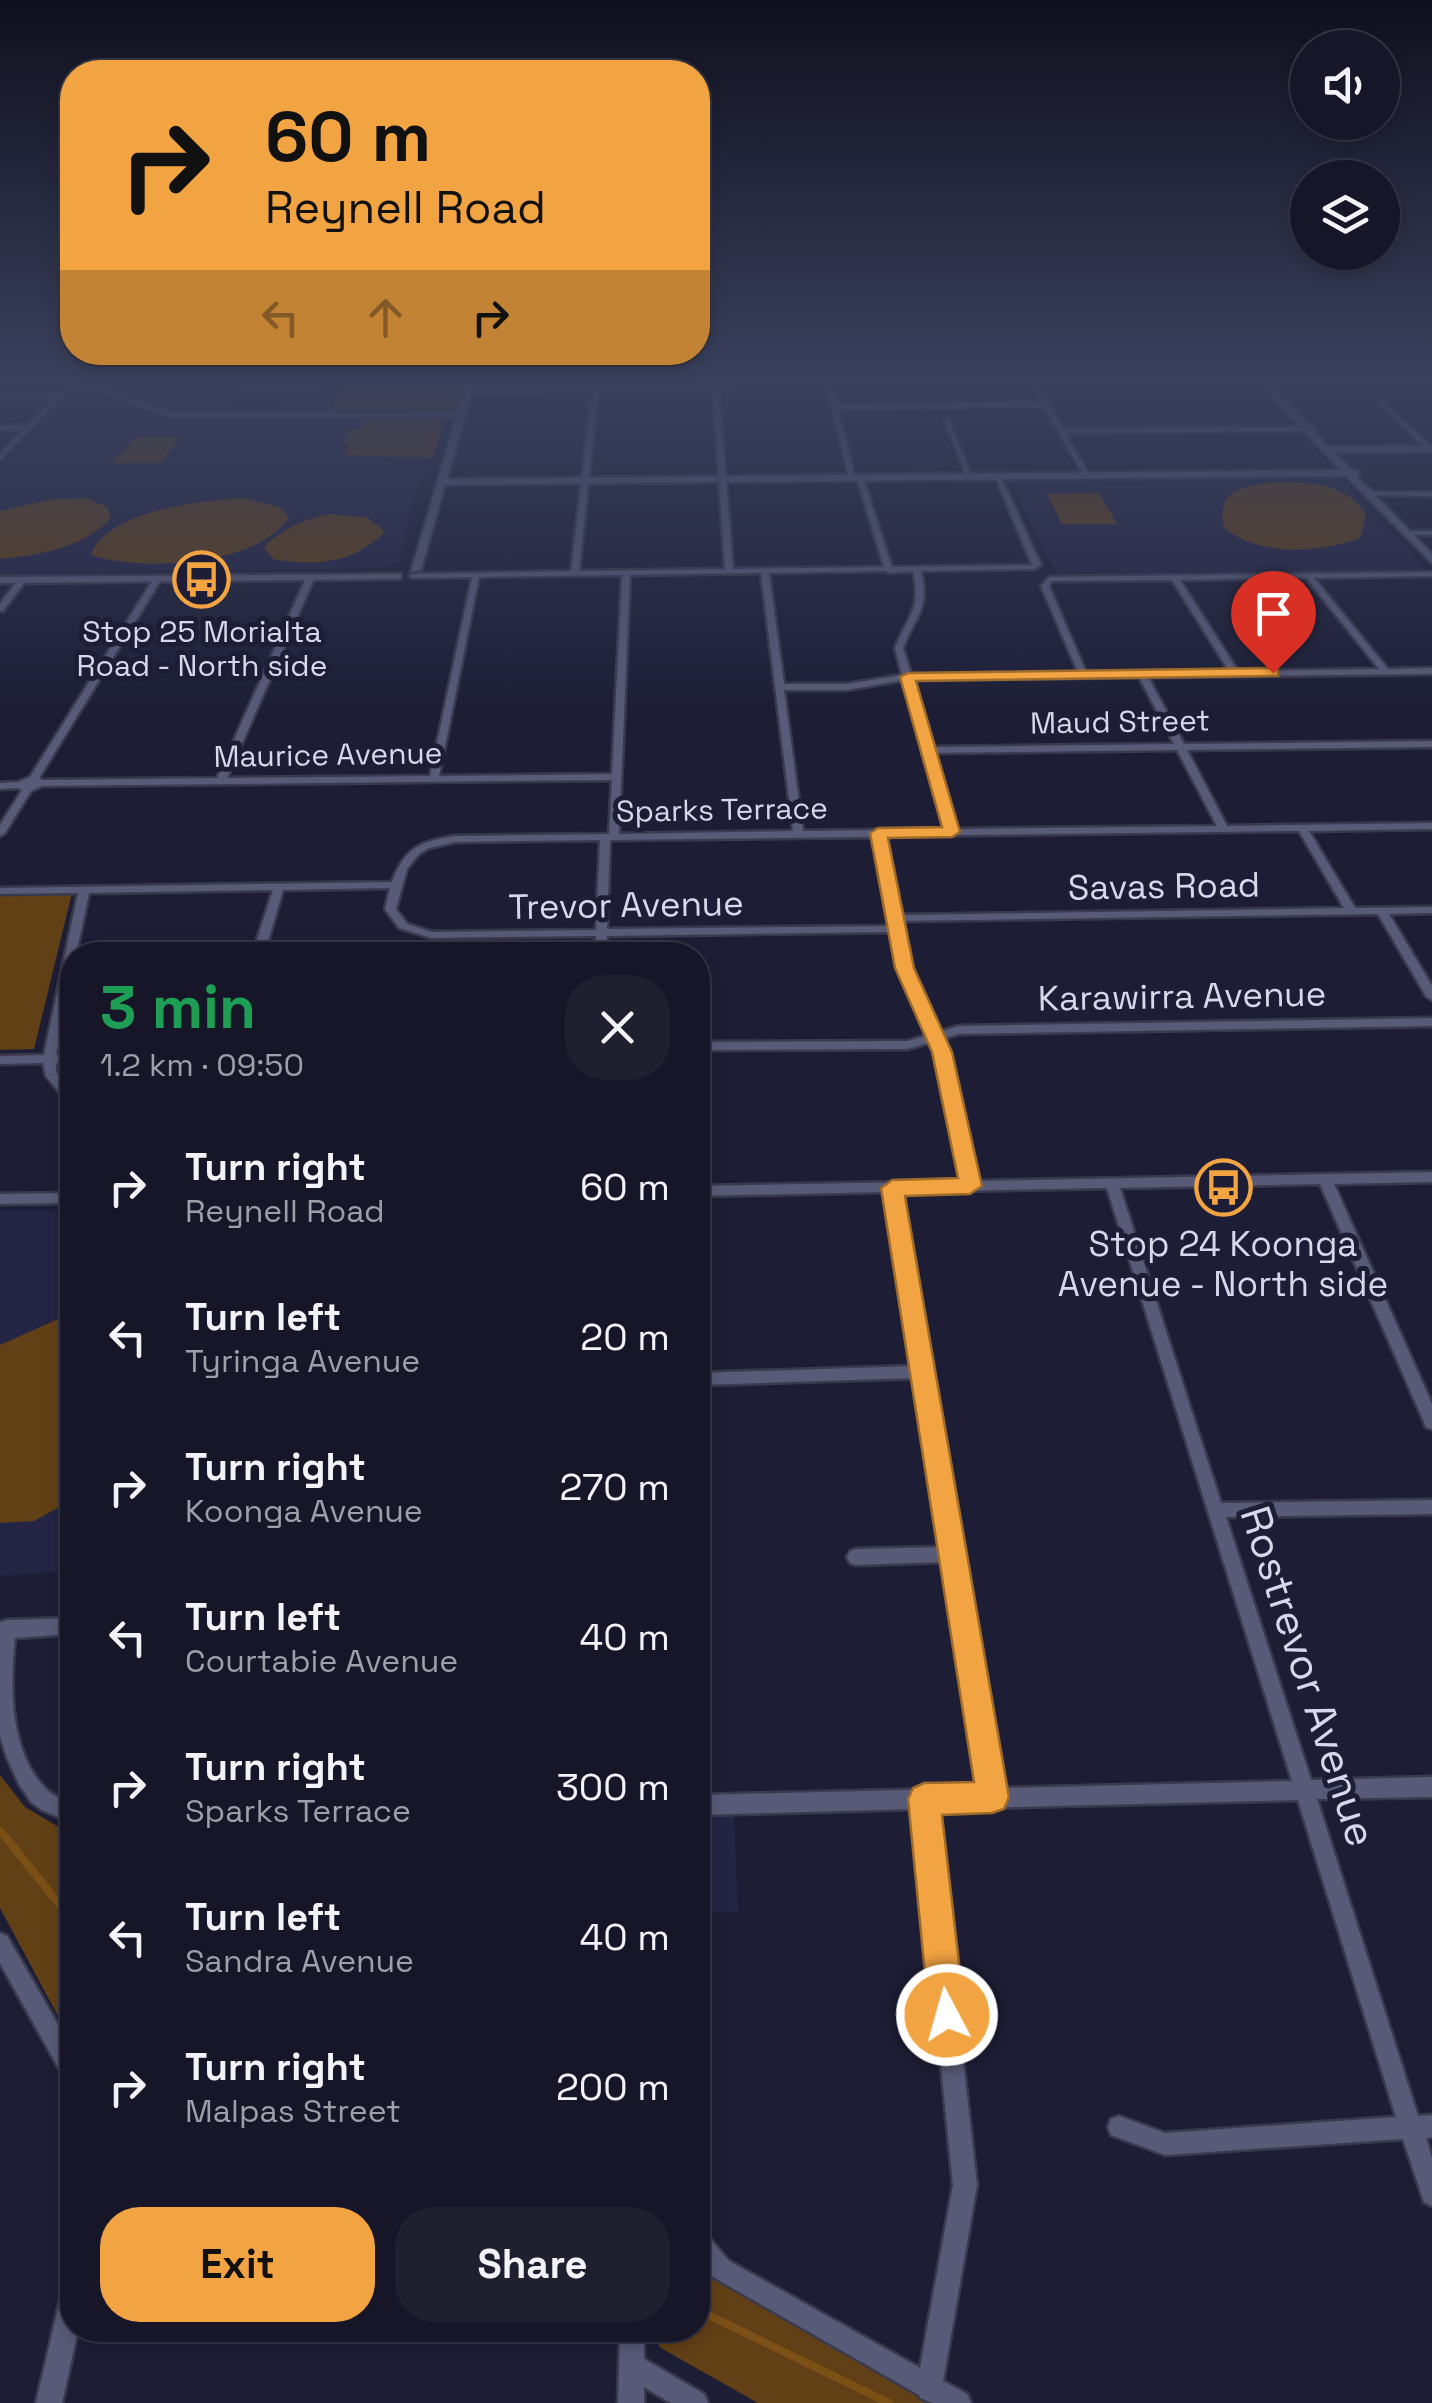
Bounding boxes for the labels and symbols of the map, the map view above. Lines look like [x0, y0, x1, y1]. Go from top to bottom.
bus stop icon: Stop 25 Morialta Road - North side [172, 550, 232, 610]
pin [1231, 571, 1316, 674]
place label: Stop 25 Morialta Road - North side [77, 612, 327, 685]
street label: Maud Street [1030, 700, 1210, 743]
street label: Maurice Avenue [213, 733, 443, 776]
street label: Sparks Terrace [616, 788, 828, 831]
street label: Savas Road [1067, 862, 1261, 910]
street label: Trevor Avenue [508, 881, 744, 929]
street label: Karawirra Avenue [1037, 971, 1327, 1021]
bus stop icon: Stop 24 Koonga Avenue - North side [1193, 1158, 1253, 1218]
place label: Stop 24 Koonga Avenue - North side [1058, 1222, 1388, 1306]
street label: Rostrevor Avenue [1229, 1499, 1389, 1853]
position arrow [895, 1963, 999, 2067]

